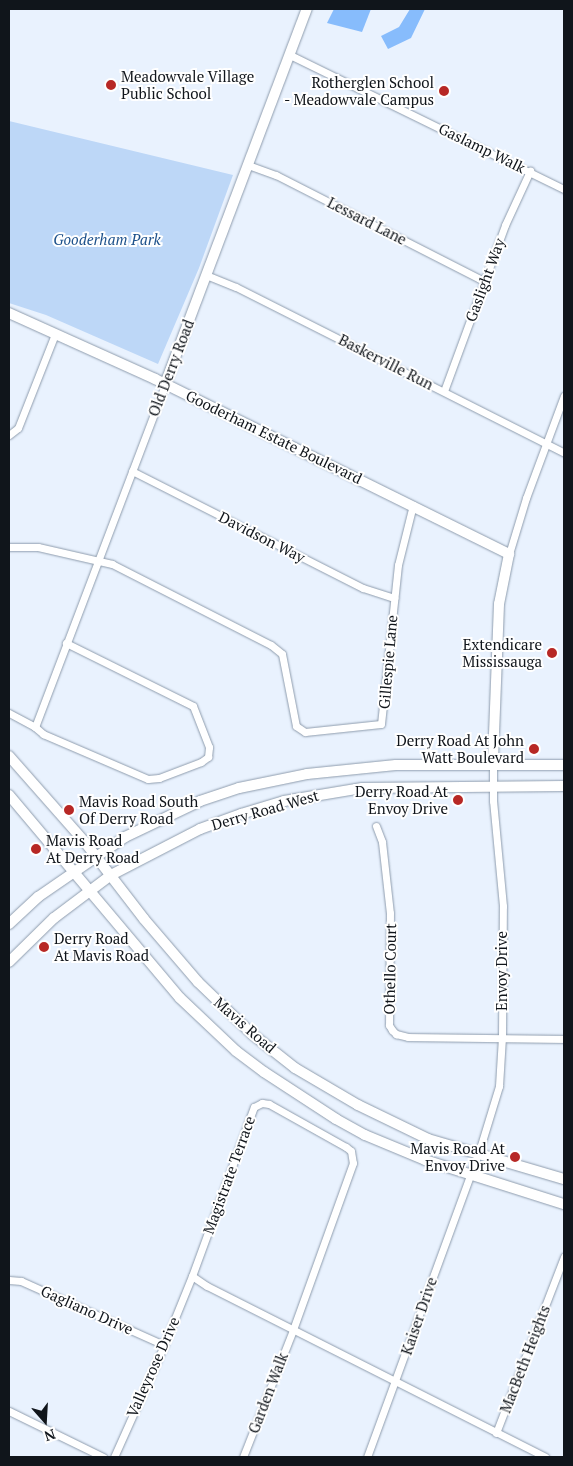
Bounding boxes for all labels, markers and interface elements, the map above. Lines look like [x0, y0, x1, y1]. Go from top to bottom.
place label: Meadowvale Village Public School [121, 67, 255, 102]
place label: Rotherglen School - Meadowvale Campus [283, 73, 434, 108]
marker: Meadowvale Village Public School [105, 79, 117, 91]
marker: Rotherglen School - Meadowvale Campus [438, 85, 450, 97]
street label: Gaslamp Walk [436, 119, 528, 177]
street label: Lessard Lane [324, 193, 410, 249]
park label: Gooderham Park [53, 231, 161, 249]
street label: Gaslight Way [462, 236, 508, 324]
street label: Old Derry Road [144, 317, 198, 419]
street label: Baskerville Run [336, 330, 436, 394]
street label: Gooderham Estate Boulevard [183, 386, 365, 488]
street label: Davidson Way [216, 508, 308, 566]
street label: Gillespie Lane [375, 614, 401, 710]
place label: Extendicare Mississauga [462, 635, 542, 670]
marker: Extendicare Mississauga [546, 647, 558, 659]
place label: Derry Road At John Watt Boulevard [396, 731, 524, 766]
marker: Derry Road At John Watt Boulevard [528, 743, 540, 755]
place label: Derry Road At Envoy Drive [355, 782, 448, 817]
street label: Derry Road West [209, 786, 321, 834]
place label: Mavis Road South Of Derry Road [79, 792, 198, 827]
marker: Derry Road At Envoy Drive [452, 794, 464, 806]
marker: Mavis Road South Of Derry Road [63, 804, 75, 816]
place label: Mavis Road At Derry Road [46, 831, 139, 866]
marker: Mavis Road At Derry Road [30, 843, 42, 855]
street label: Othello Court [380, 923, 400, 1015]
place label: Derry Road At Mavis Road [54, 929, 149, 964]
street label: Envoy Drive [493, 931, 511, 1011]
marker: Derry Road At Mavis Road [38, 941, 50, 953]
street label: Mavis Road [210, 993, 280, 1057]
street label: Magistrate Terrace [199, 1113, 259, 1237]
place label: Mavis Road At Envoy Drive [410, 1139, 505, 1174]
marker: Mavis Road At Envoy Drive [509, 1151, 521, 1163]
street label: Kaiser Drive [397, 1275, 441, 1357]
street label: Gagliano Drive [38, 1282, 136, 1338]
street label: MacBeth Heights [496, 1303, 554, 1415]
street label: Valleyrose Drive [123, 1314, 183, 1420]
street label: Garden Walk [244, 1350, 292, 1436]
north arrow [20, 1396, 70, 1446]
text: N [42, 1425, 58, 1446]

